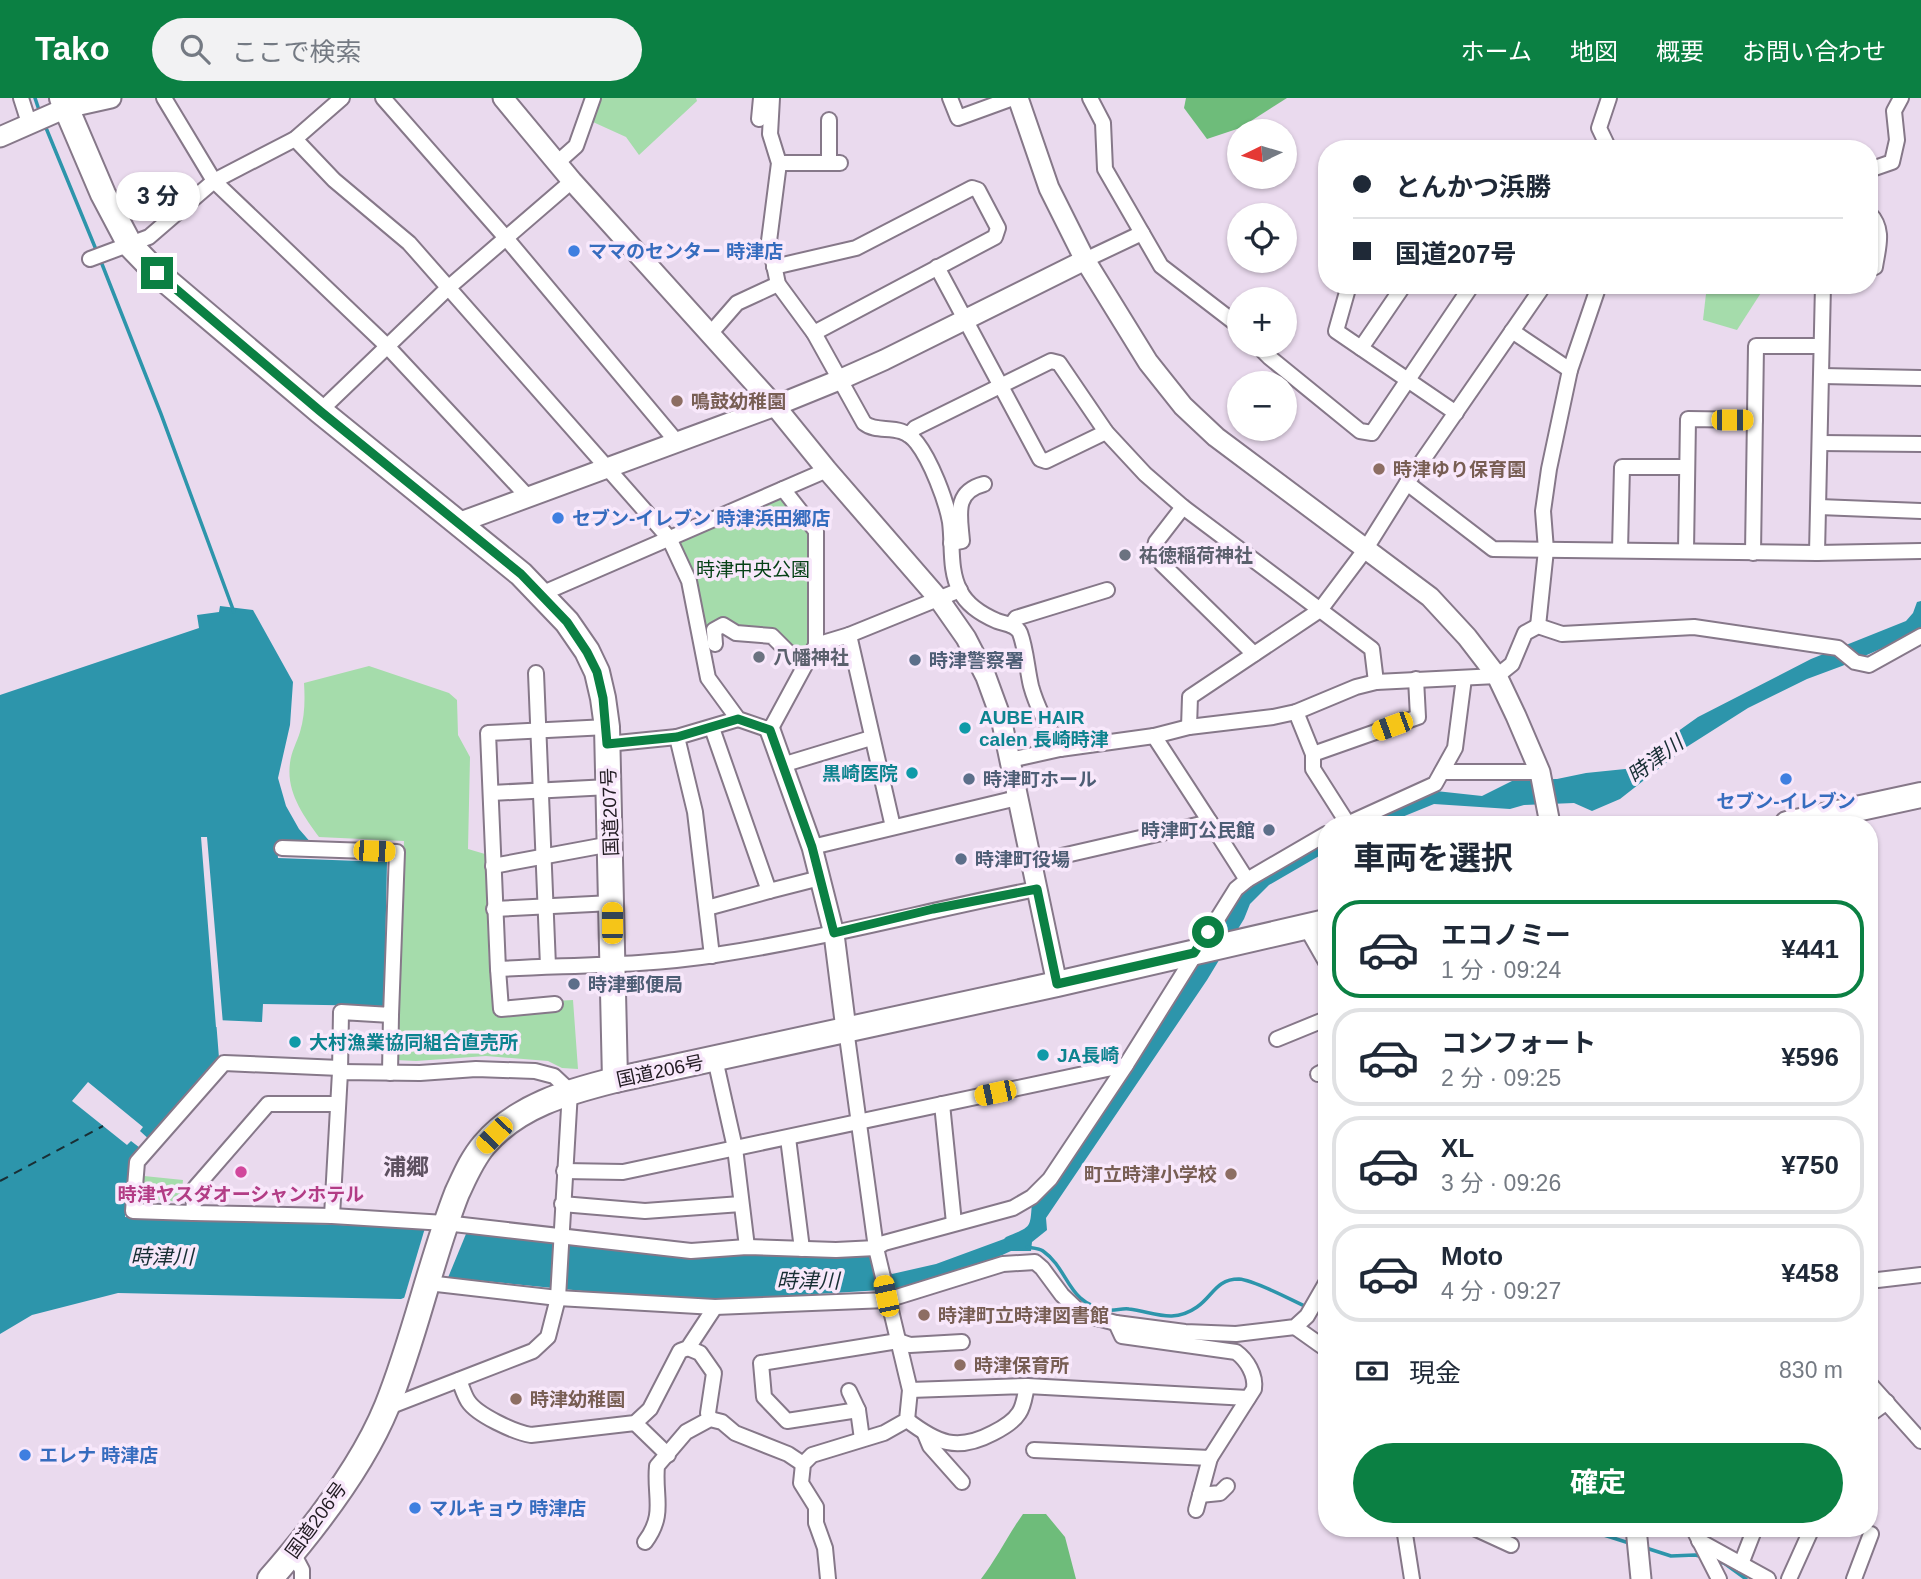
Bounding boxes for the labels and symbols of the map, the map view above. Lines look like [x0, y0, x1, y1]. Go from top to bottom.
north arrow [1227, 119, 1297, 189]
callout: 3 分 [115, 172, 199, 220]
place label: ママのセンター 時津店 [588, 241, 783, 262]
marker: ママのセンター 時津店 [566, 243, 582, 259]
route end [141, 257, 173, 289]
place label: 鳴鼓幼稚園 [691, 391, 786, 412]
marker: 鳴鼓幼稚園 [669, 393, 685, 409]
car [1712, 410, 1754, 431]
place label: 時津ゆり保育園 [1393, 459, 1526, 480]
marker: 時津ゆり保育園 [1371, 461, 1387, 477]
place label: セブン-イレブン 時津浜田郷店 [572, 508, 831, 529]
marker: セブン-イレブン 時津浜田郷店 [550, 510, 566, 526]
place label: 祐徳稲荷神社 [1139, 545, 1253, 566]
marker: 祐徳稲荷神社 [1117, 547, 1133, 563]
park label: 時津中央公園 [696, 559, 810, 580]
place label: 八幡神社 [773, 647, 849, 668]
marker: 八幡神社 [751, 649, 767, 665]
place label: 時津警察署 [929, 650, 1024, 671]
marker: 時津警察署 [907, 652, 923, 668]
place label: AUBE HAIR calen 長崎時津 [979, 707, 1109, 750]
car [1369, 709, 1416, 743]
marker: AUBE HAIR calen 長崎時津 [957, 720, 973, 736]
water label: 時津川 [1623, 730, 1689, 787]
place label: 黒崎医院 [822, 763, 898, 784]
marker: 黒崎医院 [904, 765, 920, 781]
street label: 国道207号 [598, 767, 622, 857]
place label: 時津町ホール [983, 769, 1097, 790]
marker: 時津町ホール [961, 771, 977, 787]
marker: セブン-イレブン [1778, 771, 1794, 787]
place label: セブン-イレブン [1716, 791, 1856, 812]
place label: 時津町公民館 [1141, 820, 1255, 841]
marker: 時津町公民館 [1261, 822, 1277, 838]
car [353, 840, 396, 862]
place label: 時津町役場 [975, 849, 1070, 870]
marker: 時津町役場 [953, 851, 969, 867]
car [602, 902, 623, 944]
route start [1192, 916, 1224, 948]
place label: 時津郵便局 [588, 974, 683, 995]
marker: 時津郵便局 [566, 976, 582, 992]
place label: 大村漁業協同組合直売所 [309, 1032, 518, 1053]
marker: 大村漁業協同組合直売所 [287, 1034, 303, 1050]
place label: JA長崎 [1057, 1045, 1119, 1066]
marker: JA長崎 [1035, 1047, 1051, 1063]
street label: 国道206号 [614, 1052, 706, 1090]
car [973, 1078, 1018, 1108]
car [472, 1113, 517, 1157]
district label: 浦郷 [383, 1154, 429, 1180]
marker: 時津ヤスダオーシャンホテル [233, 1164, 249, 1180]
place label: 町立時津小学校 [1084, 1164, 1217, 1185]
marker: 町立時津小学校 [1223, 1166, 1239, 1182]
place label: 時津ヤスダオーシャンホテル [118, 1184, 364, 1205]
water label: 時津川 [131, 1245, 195, 1268]
water label: 時津川 [777, 1269, 841, 1292]
car [872, 1273, 901, 1319]
place label: 時津町立時津図書館 [938, 1305, 1109, 1326]
marker: 時津町立時津図書館 [916, 1307, 932, 1323]
place label: 時津保育所 [974, 1355, 1069, 1376]
marker: 時津保育所 [952, 1357, 968, 1373]
place label: 時津幼稚園 [530, 1389, 625, 1410]
marker: 時津幼稚園 [508, 1391, 524, 1407]
place label: エレナ 時津店 [39, 1445, 158, 1466]
marker: エレナ 時津店 [17, 1447, 33, 1463]
street label: 国道206号 [281, 1478, 351, 1562]
place label: マルキョウ 時津店 [429, 1498, 586, 1519]
marker: マルキョウ 時津店 [407, 1500, 423, 1516]

